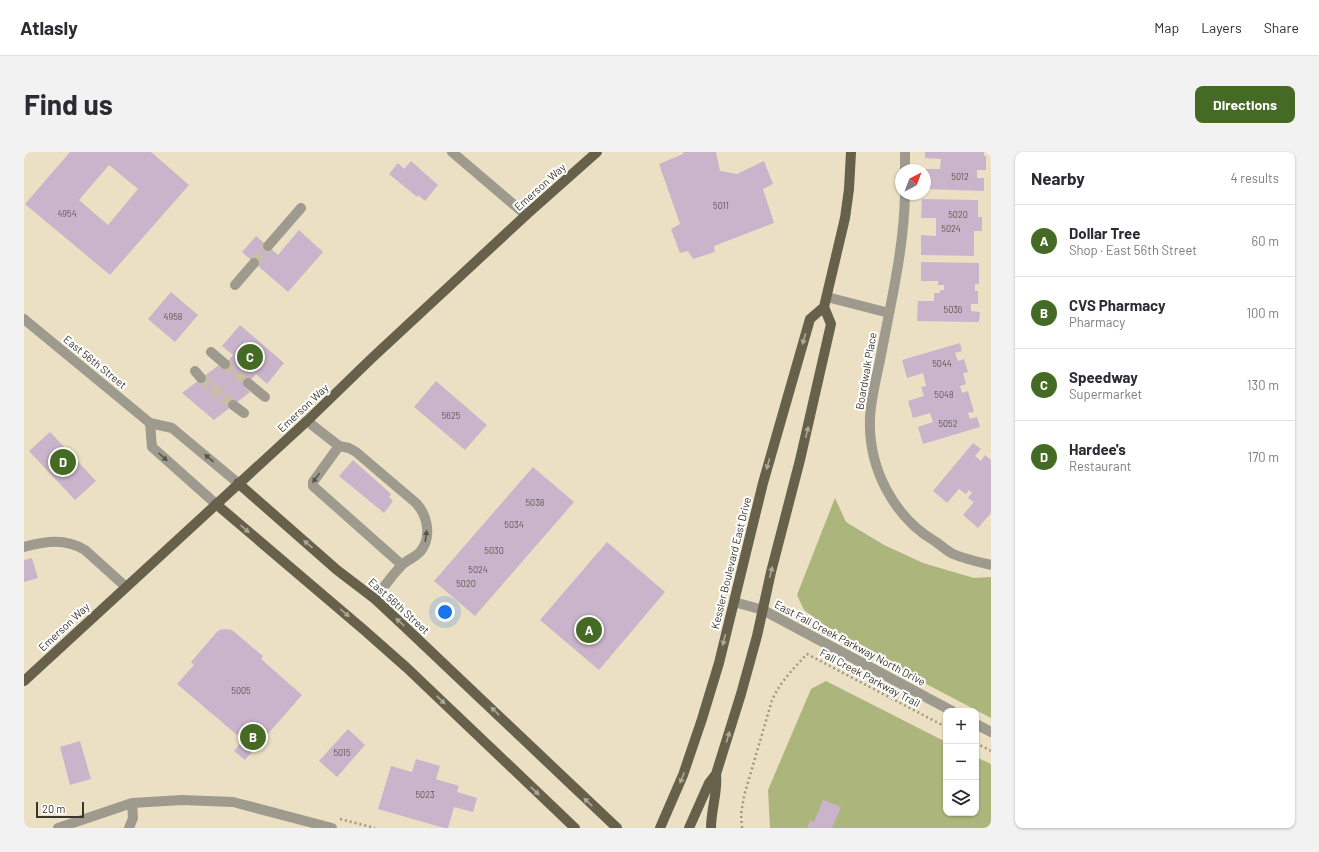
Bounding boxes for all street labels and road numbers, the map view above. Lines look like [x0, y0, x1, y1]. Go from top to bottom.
street label: Emerson Way [511, 160, 568, 213]
street label: Boardwalk Place [852, 331, 879, 411]
street label: East 56th Street [61, 332, 129, 391]
street label: Emerson Way [275, 381, 331, 434]
street label: Kessler Boulevard East Drive [708, 495, 753, 630]
street label: East 56th Street [366, 575, 432, 636]
street label: East Fall Creek Parkway North Drive [773, 597, 928, 688]
street label: Emerson Way [36, 600, 92, 653]
street label: Fall Creek Parkway Trail [818, 646, 923, 710]

